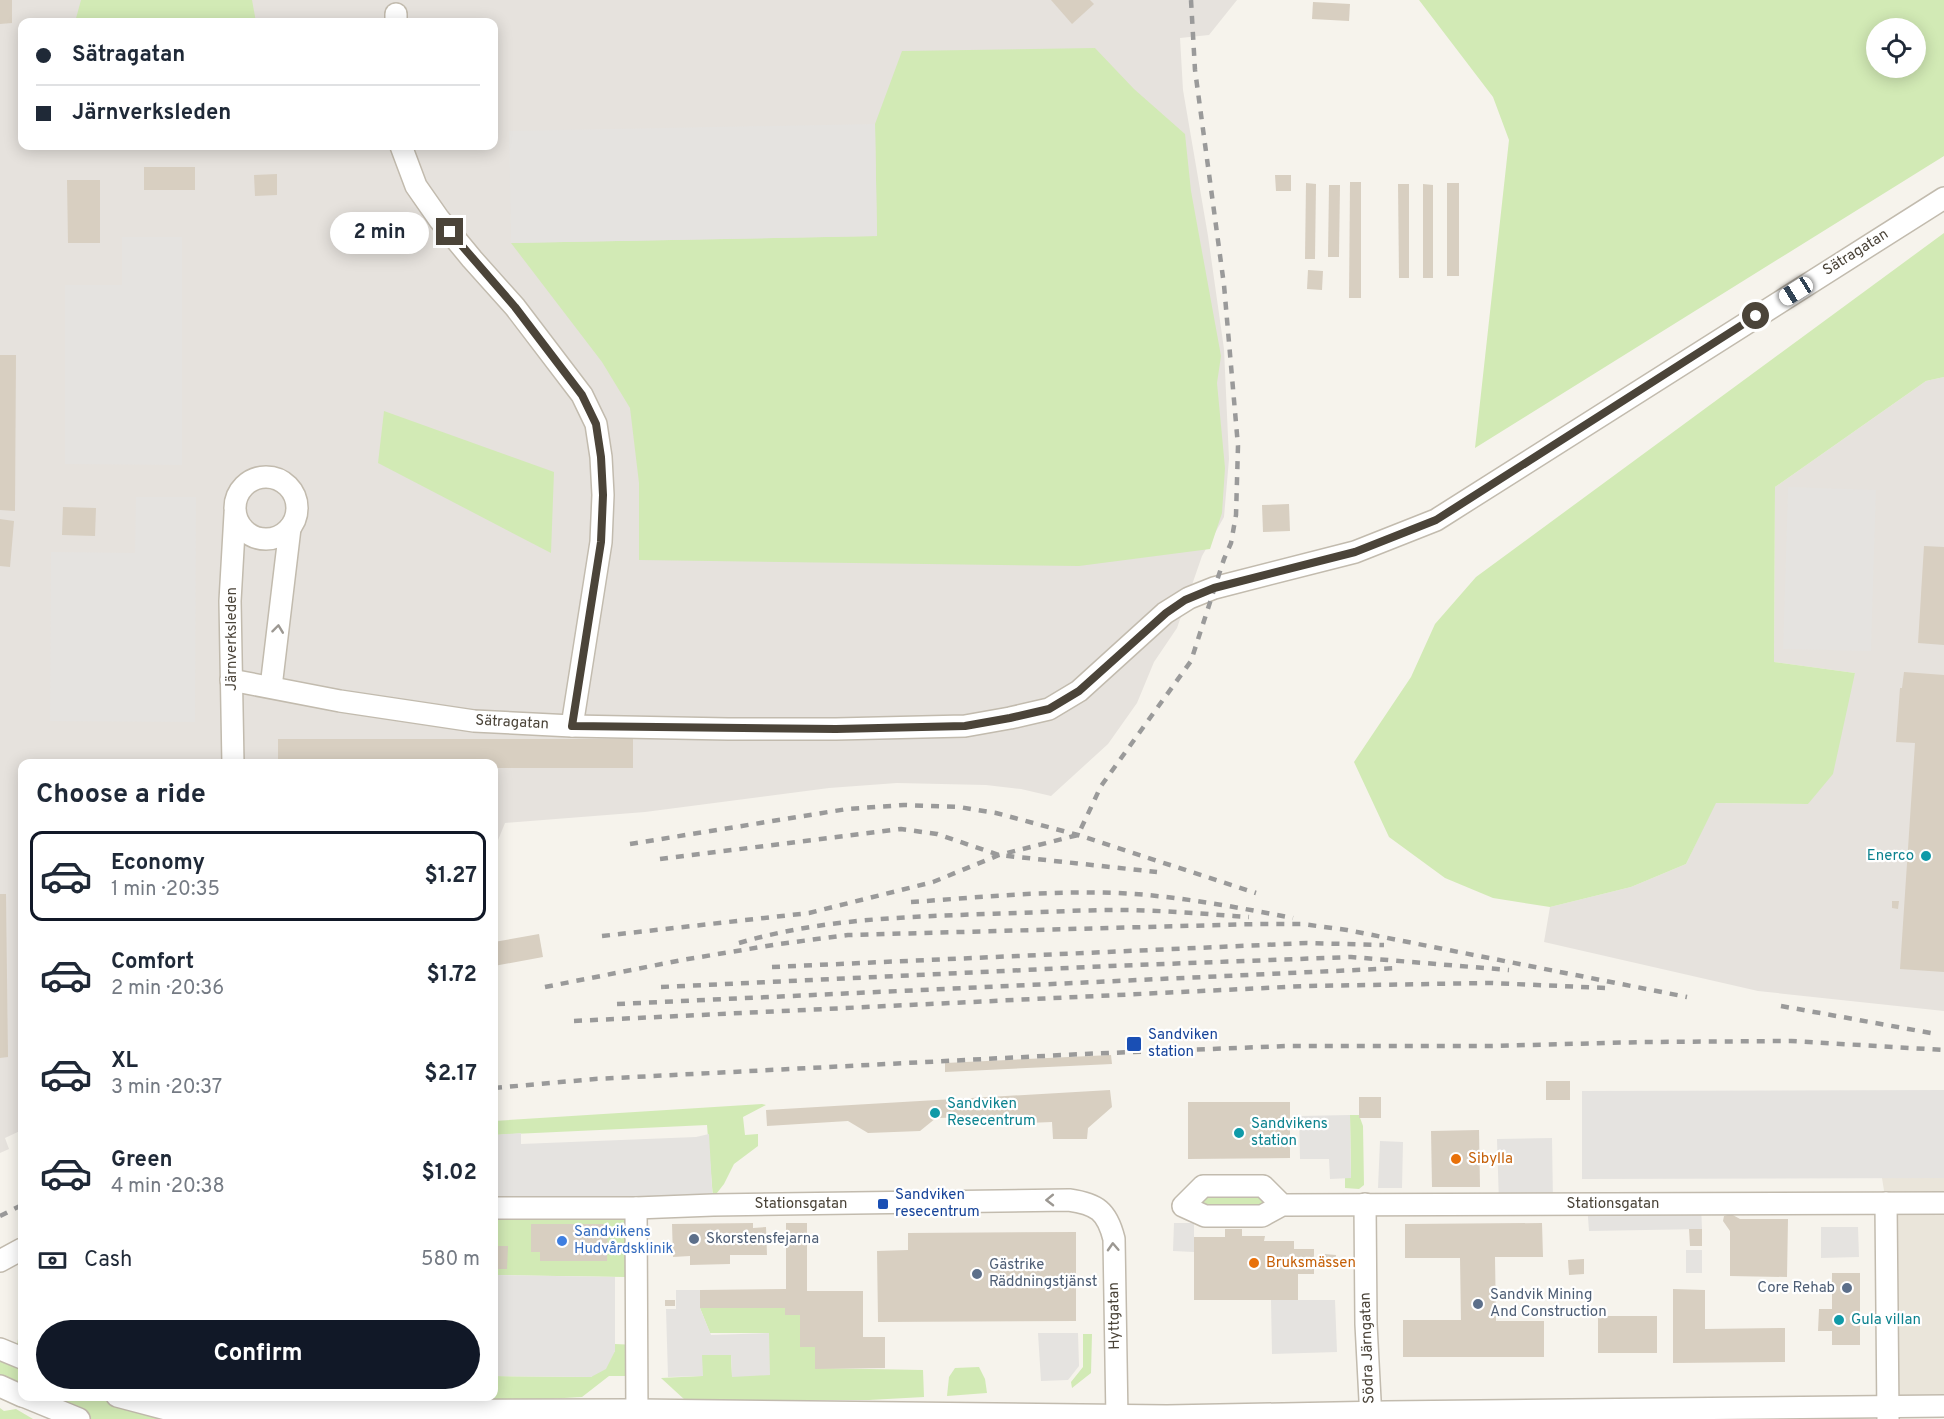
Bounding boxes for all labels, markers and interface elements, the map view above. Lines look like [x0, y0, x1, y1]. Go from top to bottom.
map controls [1866, 18, 1926, 78]
button: locate [1866, 18, 1926, 78]
text: Sätragatan [72, 42, 185, 69]
text: Järnverksleden [72, 100, 231, 127]
callout: 2 min [330, 211, 429, 253]
route end [436, 218, 463, 245]
text: 2 min [353, 220, 406, 246]
street label: Sätragatan [1820, 225, 1892, 281]
car [1776, 274, 1816, 308]
route start [1742, 302, 1769, 329]
street label: Järnverksleden [223, 587, 242, 691]
one-way arrow [271, 624, 284, 633]
street label: Sätragatan [475, 712, 549, 734]
text: Choose a ride [36, 778, 206, 812]
place label: Enerco [1867, 847, 1914, 866]
icon: car [39, 849, 93, 903]
marker: Enerco [1919, 849, 1933, 863]
text: Economy [111, 850, 205, 877]
text: $1.27 [424, 863, 477, 890]
text: 1 min · 20:35 [111, 877, 220, 903]
icon: car [39, 948, 93, 1002]
text: Comfort [111, 949, 194, 976]
text: $1.72 [426, 962, 477, 989]
text: 2 min · 20:36 [111, 976, 224, 1002]
place label: Sandviken station [1148, 1026, 1218, 1062]
marker: Sandviken station [1125, 1035, 1143, 1053]
icon: car [39, 1047, 93, 1101]
text: XL [111, 1048, 138, 1075]
text: $2.17 [424, 1061, 477, 1088]
text: 3 min · 20:37 [111, 1075, 222, 1101]
place label: Sandviken Resecentrum [947, 1095, 1036, 1131]
marker: Sandviken Resecentrum [928, 1106, 942, 1120]
place label: Sandvikens station [1251, 1115, 1328, 1151]
marker: Sandvikens station [1232, 1126, 1246, 1140]
icon: car [39, 1146, 93, 1200]
text: Green [111, 1147, 173, 1174]
place label: Sibylla [1468, 1150, 1513, 1169]
marker: Sibylla [1449, 1152, 1463, 1166]
text: $1.02 [422, 1160, 477, 1187]
text: 4 min · 20:38 [111, 1174, 225, 1200]
place label: Sandviken resecentrum [895, 1186, 980, 1222]
one-way arrow [1045, 1194, 1054, 1207]
street label: Stationsgatan [754, 1195, 848, 1214]
street label: Stationsgatan [1566, 1195, 1660, 1214]
marker: Sandviken resecentrum [876, 1197, 890, 1211]
place label: Sandvikens Hudvårdsklinik [574, 1223, 673, 1259]
place label: Skorstensfejarna [706, 1230, 819, 1249]
marker: Skorstensfejarna [687, 1232, 701, 1246]
marker: Sandvikens Hudvårdsklinik [555, 1234, 569, 1248]
one-way arrow [1107, 1242, 1120, 1251]
icon: cash [36, 1244, 69, 1277]
text: Cash [84, 1247, 133, 1274]
text: 580 m [421, 1247, 480, 1273]
place label: Bruksmässen [1266, 1254, 1356, 1273]
place label: Gästrike Räddningstjänst [989, 1256, 1097, 1292]
marker: Bruksmässen [1247, 1256, 1261, 1270]
marker: Gästrike Räddningstjänst [970, 1267, 984, 1281]
place label: Core Rehab [1757, 1279, 1835, 1298]
marker: Core Rehab [1840, 1281, 1854, 1295]
street label: Hyttgatan [1105, 1282, 1125, 1350]
place label: Sandvik Mining And Construction [1490, 1286, 1607, 1322]
street label: Södra Järngatan [1357, 1292, 1379, 1404]
marker: Sandvik Mining And Construction [1471, 1297, 1485, 1311]
place label: Gula villan [1851, 1311, 1921, 1330]
marker: Gula villan [1832, 1313, 1846, 1327]
button: Confirm [36, 1320, 480, 1389]

